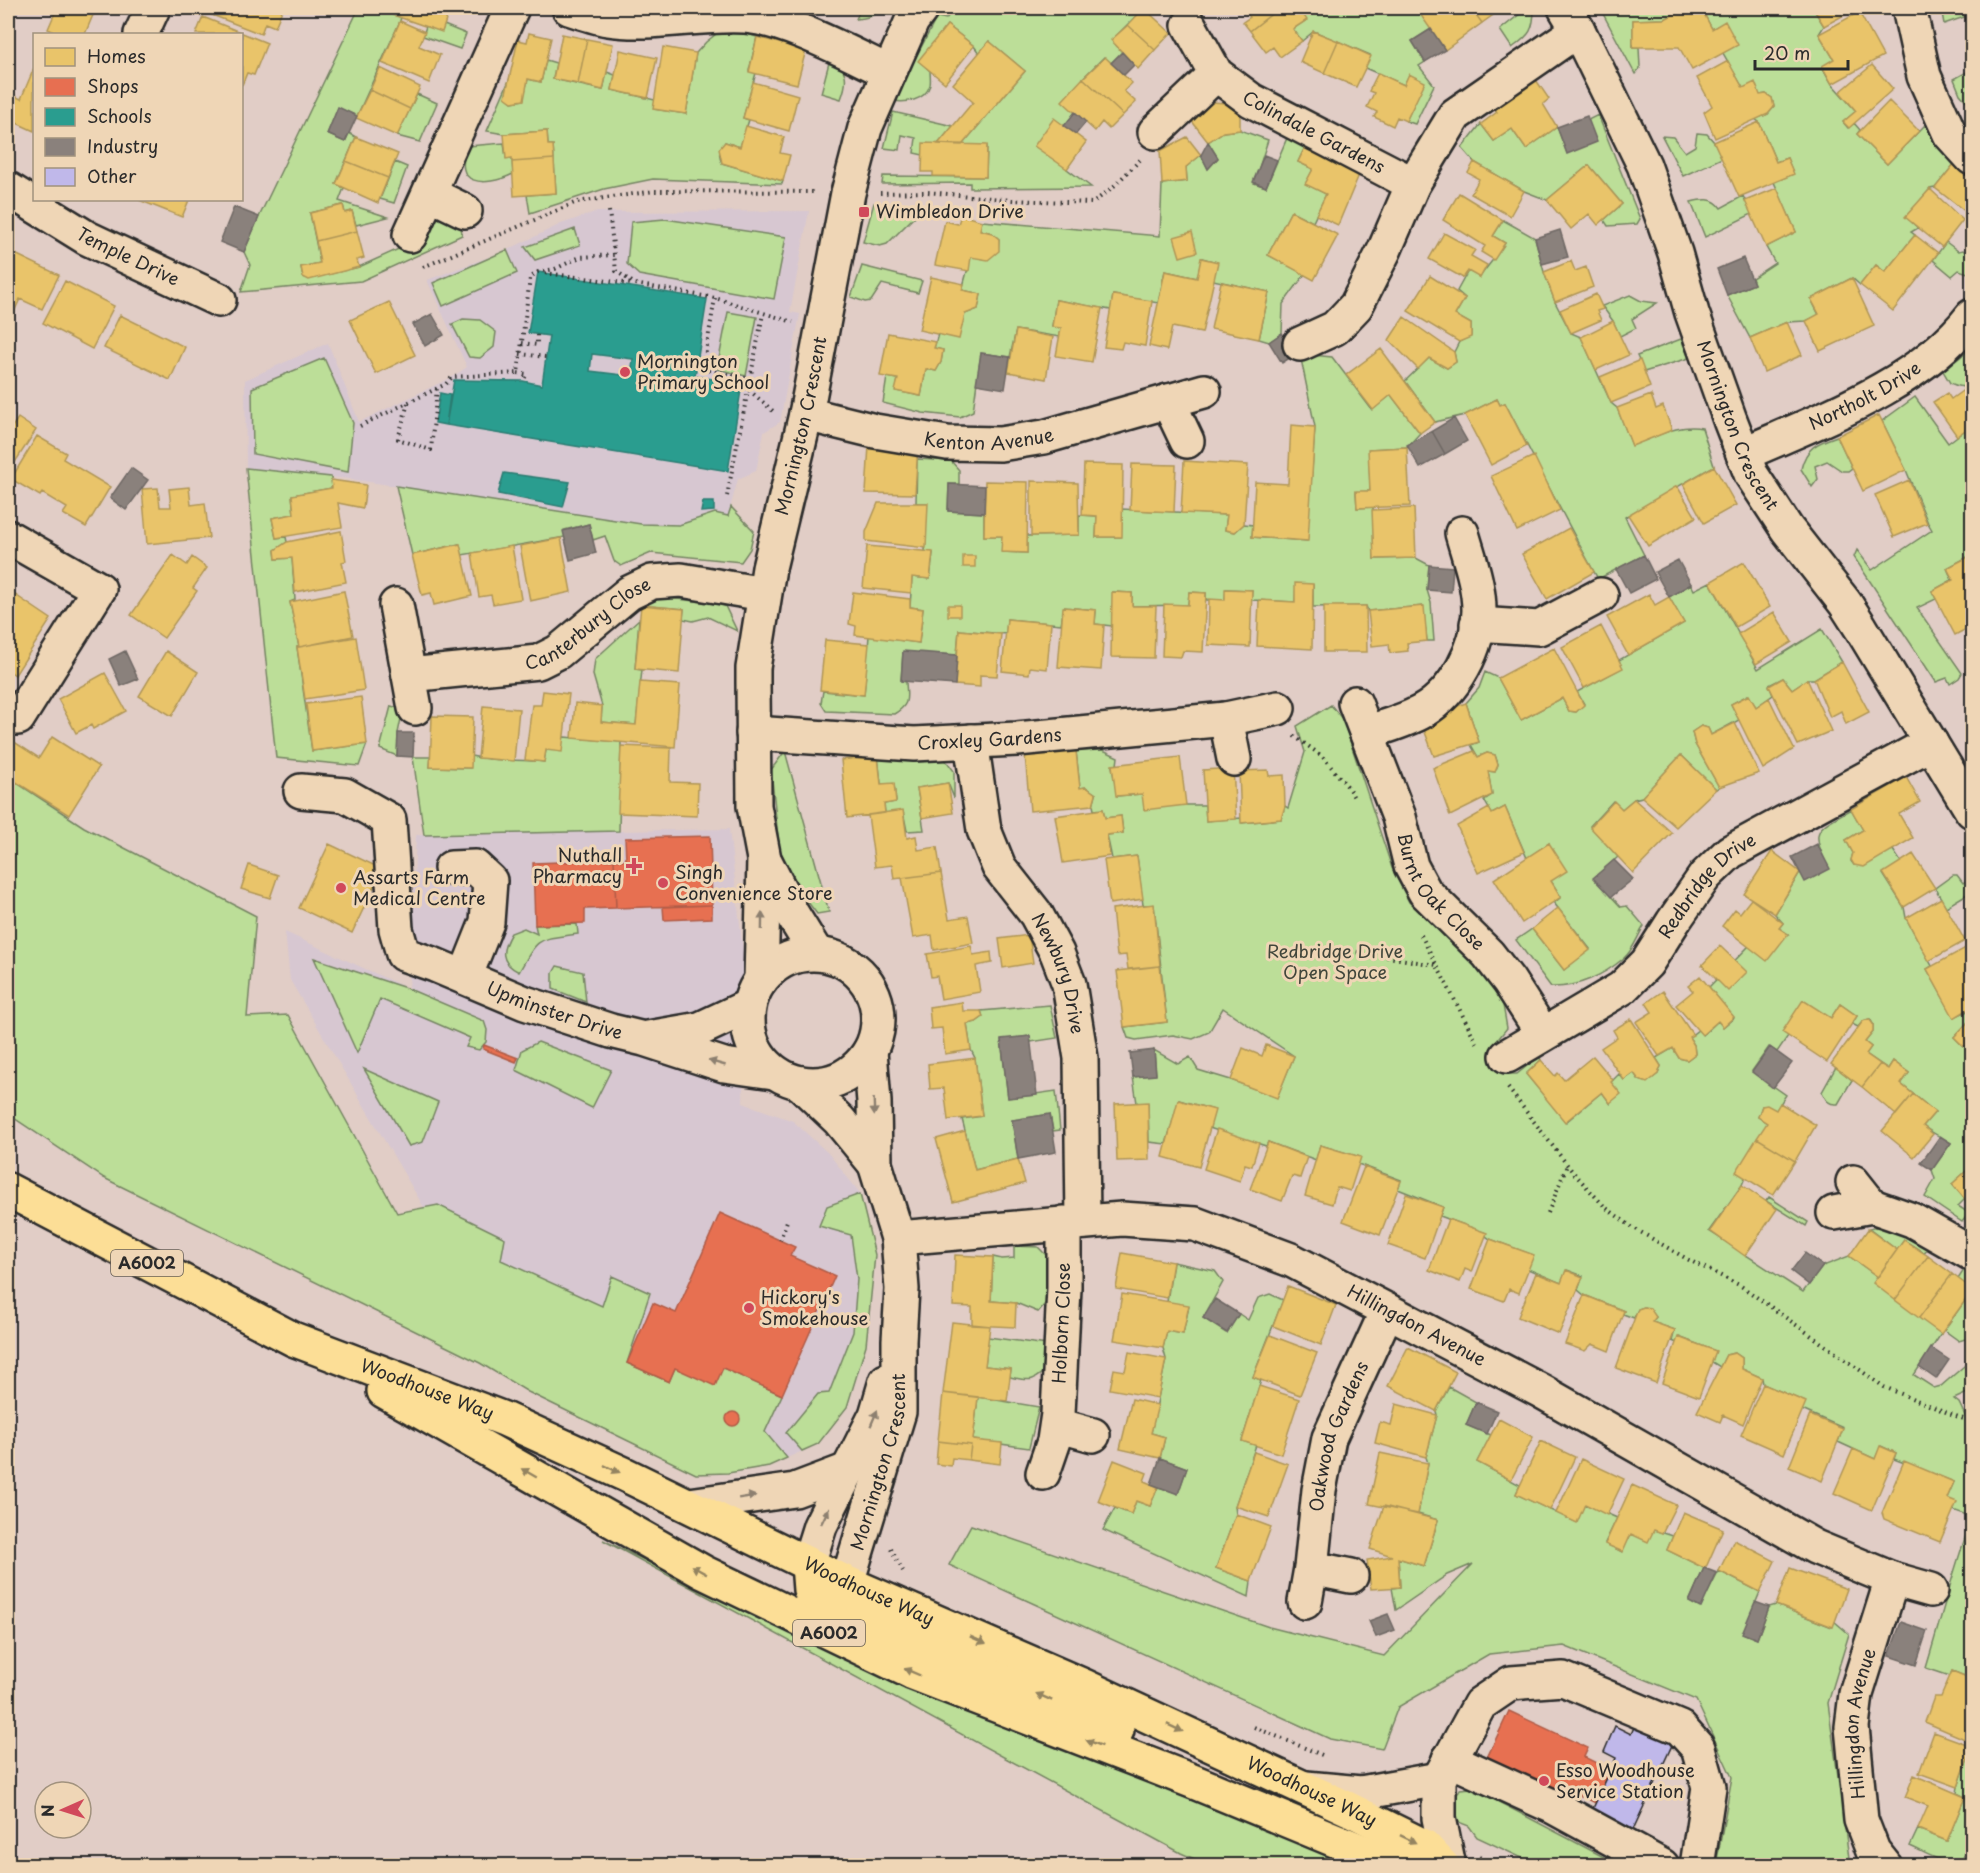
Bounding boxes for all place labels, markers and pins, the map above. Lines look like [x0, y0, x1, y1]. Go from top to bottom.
place label: Wimbledon Drive [876, 197, 1024, 224]
marker: Wimbledon Drive [857, 205, 871, 219]
place label: Mornington Primary School [637, 347, 769, 395]
marker: Mornington Primary School [618, 365, 632, 379]
place label: Nuthall Pharmacy [532, 841, 622, 889]
place label: Singh Convenience Store [675, 858, 832, 906]
marker: Nuthall Pharmacy [627, 859, 641, 873]
place label: Assarts Farm Medical Centre [353, 863, 486, 911]
marker: Singh Convenience Store [656, 876, 670, 890]
marker: Assarts Farm Medical Centre [334, 881, 348, 895]
place label: Hickory's Smokehouse [761, 1283, 868, 1331]
marker: Hickory's Smokehouse [742, 1301, 756, 1315]
place label: Esso Woodhouse Service Station [1556, 1756, 1695, 1804]
marker: Esso Woodhouse Service Station [1537, 1774, 1551, 1788]

